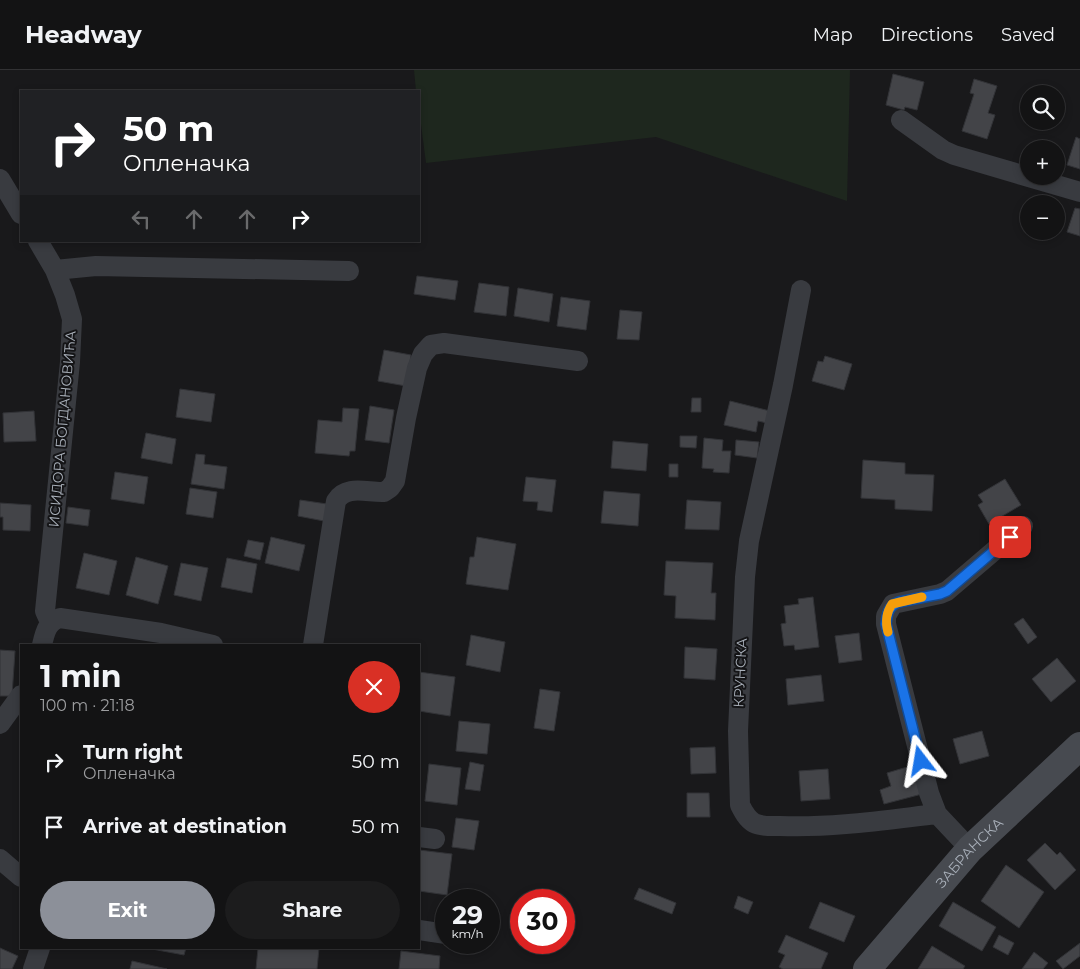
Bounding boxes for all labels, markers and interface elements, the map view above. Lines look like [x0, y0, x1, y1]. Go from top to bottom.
text: Headway [25, 20, 142, 49]
text: Map [813, 24, 853, 46]
text: Directions [881, 24, 973, 46]
text: Saved [1001, 24, 1055, 46]
map controls [1020, 85, 1065, 240]
button: search [1020, 85, 1065, 130]
text: 50 m [123, 107, 214, 150]
icon: right [40, 110, 105, 175]
button: + [1020, 140, 1065, 185]
text: Опленачка [123, 150, 250, 177]
button: − [1020, 195, 1065, 240]
icon: left [127, 205, 155, 233]
icon: ahead [180, 205, 208, 233]
icon: ahead [233, 205, 261, 233]
icon: right [286, 205, 314, 233]
street label: ИСИДОРА БОГДАНОВИЋА [44, 329, 80, 528]
pin [989, 516, 1031, 558]
icon: arrive [996, 523, 1024, 551]
street label: КРУНСКА [729, 637, 751, 708]
text: 1 min [40, 658, 121, 695]
button: close [348, 661, 400, 713]
text: 100 m · 21:18 [40, 696, 135, 715]
position arrow [894, 734, 946, 786]
text: Turn right [83, 741, 183, 764]
icon: right [40, 748, 68, 776]
text: 50 m [352, 750, 400, 773]
text: Опленачка [83, 764, 176, 783]
icon: arrive [40, 813, 68, 841]
street label: ЗАБРАНСКА [932, 813, 1007, 892]
text: Arrive at destination [83, 815, 287, 838]
text: 50 m [352, 815, 400, 838]
button: Exit [40, 881, 215, 939]
button: Share [225, 881, 400, 939]
speed limit sign: 30 [510, 889, 575, 954]
text: 29 [452, 900, 483, 930]
text: km/h [451, 926, 484, 941]

